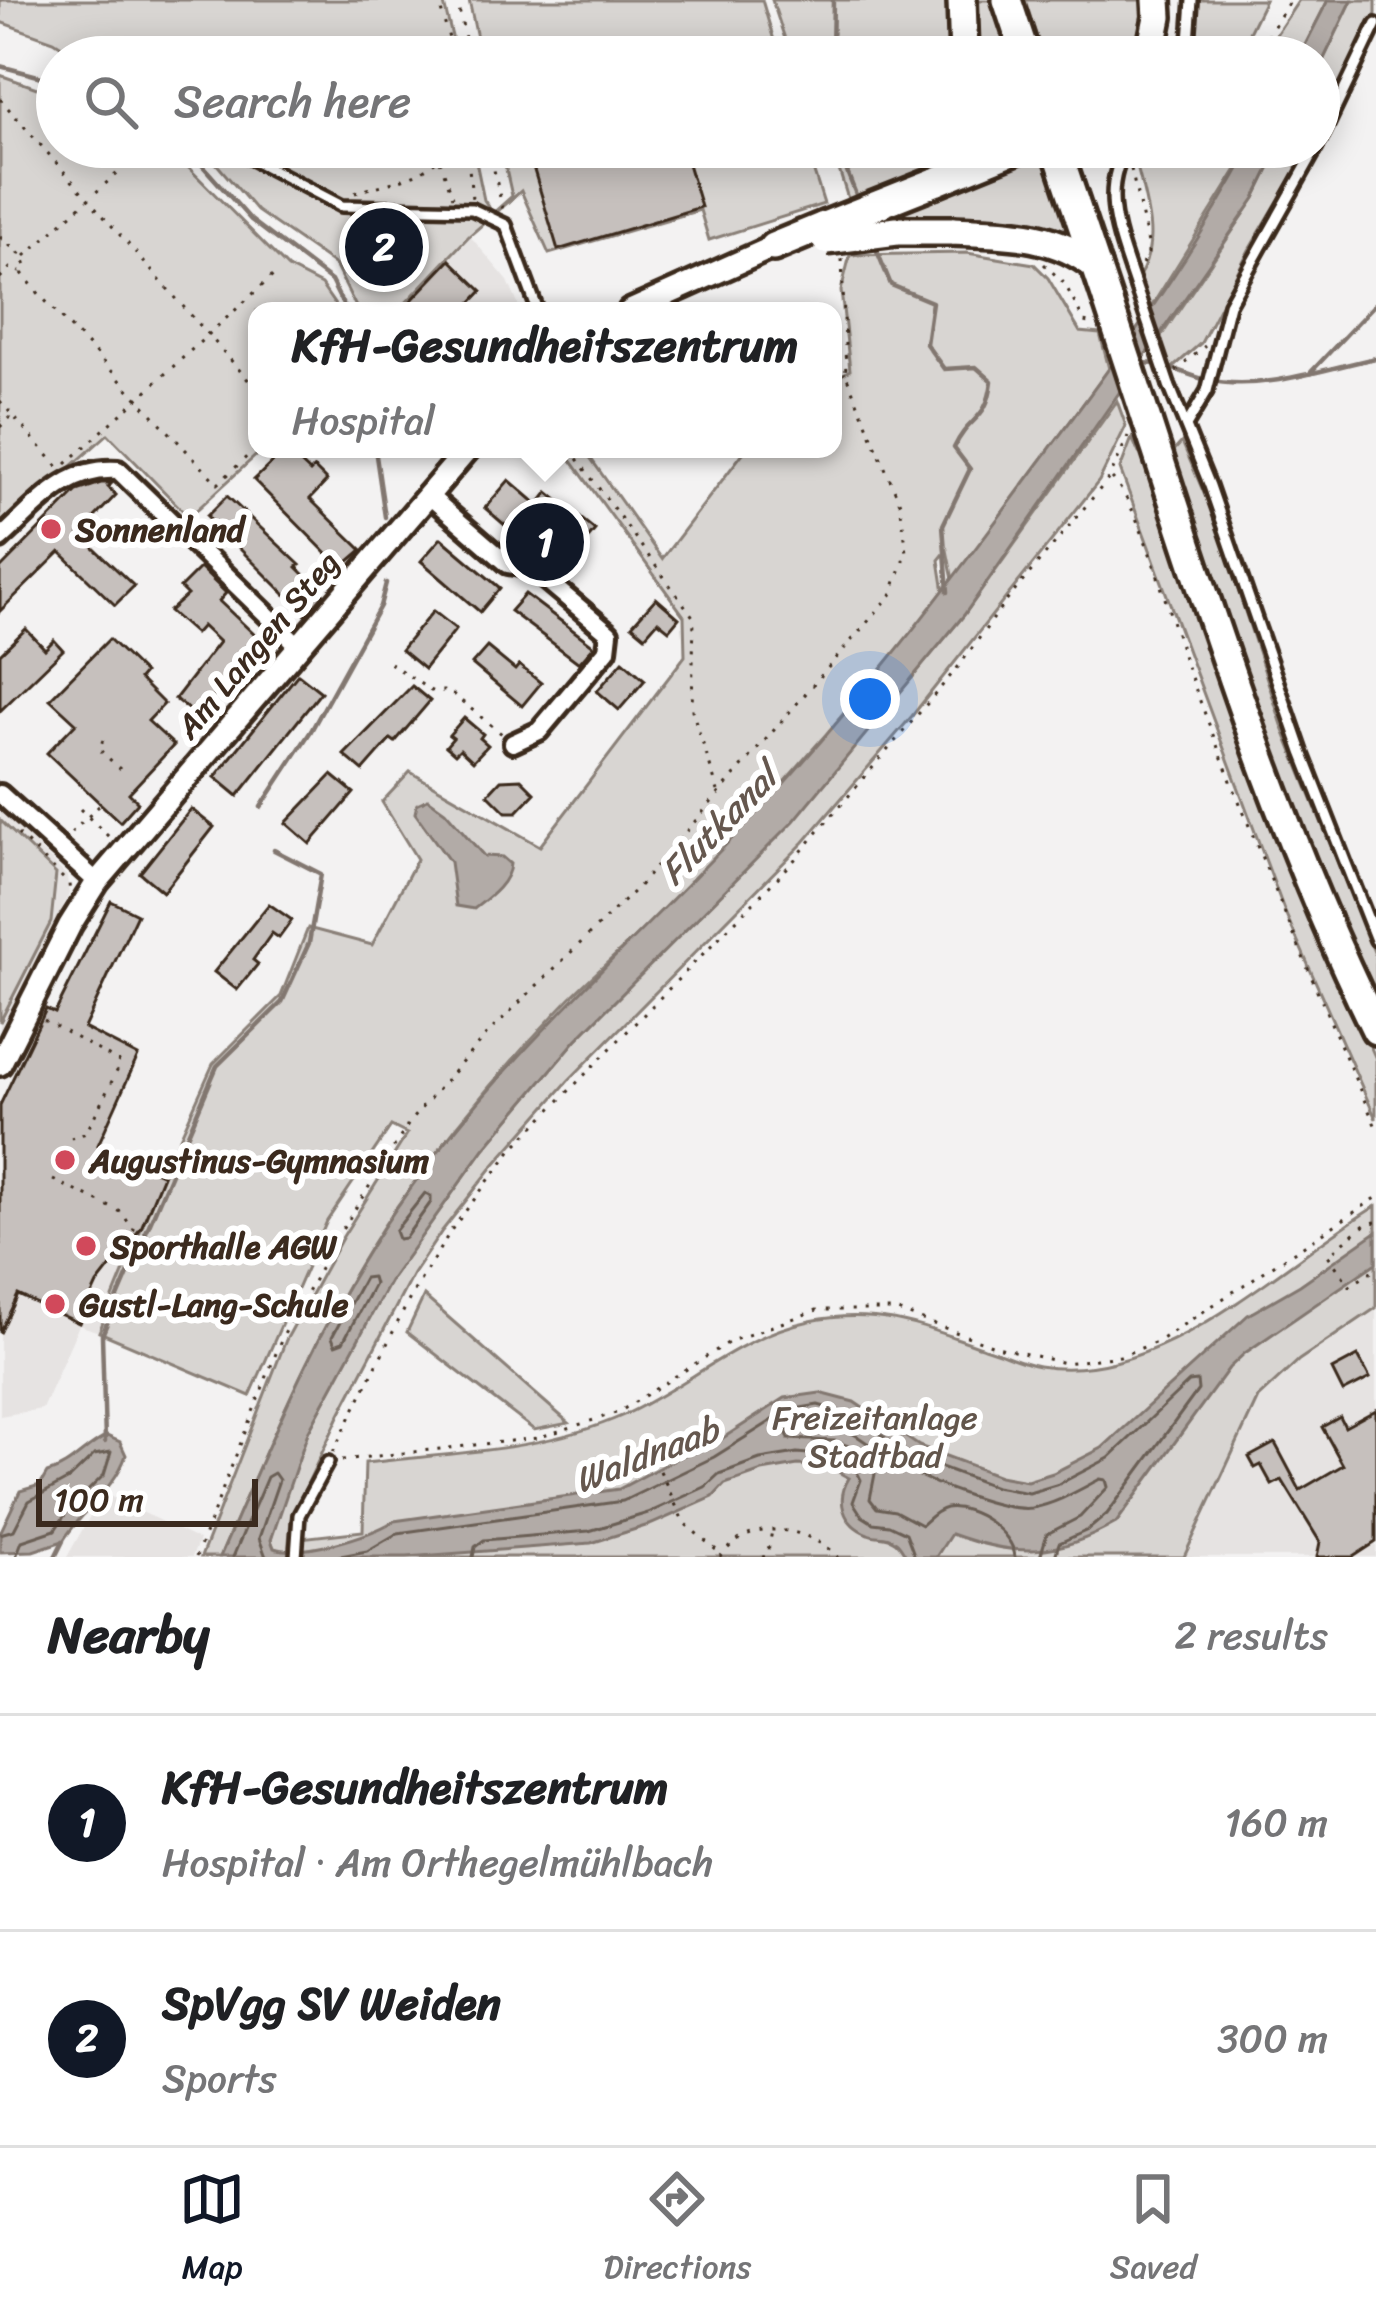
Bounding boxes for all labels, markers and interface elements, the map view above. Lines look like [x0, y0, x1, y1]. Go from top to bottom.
search box [36, 36, 1340, 168]
text: Search here [174, 62, 411, 142]
icon: search [78, 69, 144, 135]
pin: 2 [345, 202, 423, 292]
popup [248, 302, 842, 458]
text: KfH-Gesundheitszentrum [292, 306, 798, 386]
text: Hospital [292, 386, 435, 455]
pin: 1 [506, 497, 584, 587]
place label: Sonnenland [74, 501, 247, 559]
marker: Sonnenland [38, 516, 64, 542]
street label: Am Langen Steg [160, 537, 355, 753]
your location [840, 669, 900, 729]
water label: Flutkanal [644, 743, 799, 901]
place label: Augustinus-Gymnasium [87, 1132, 430, 1190]
marker: Augustinus-Gymnasium [52, 1147, 78, 1173]
place label: Sporthalle AGW [109, 1218, 338, 1276]
marker: Sporthalle AGW [73, 1233, 99, 1259]
place label: Gustl-Lang-Schule [79, 1276, 349, 1334]
marker: Gustl-Lang-Schule [42, 1291, 68, 1317]
park label: Freizeitanlage Stadtbad [772, 1389, 978, 1485]
water label: Waldnaab [565, 1397, 730, 1512]
text: 100 m [54, 1471, 144, 1529]
scale bar [36, 1473, 258, 1526]
text: Nearby [48, 1590, 209, 1680]
text: 2 results [1174, 1601, 1328, 1670]
text: KfH-Gesundheitszentrum [162, 1748, 668, 1828]
text: 1 [79, 1788, 95, 1857]
text: 160 m [1224, 1788, 1328, 1857]
text: Hospital · Am Orthegelmühlbach [162, 1828, 713, 1897]
text: SpVgg SV Weiden [162, 1964, 501, 2044]
text: 2 [76, 2004, 98, 2073]
text: 300 m [1217, 2004, 1328, 2073]
text: Sports [162, 2044, 277, 2113]
tab: Map [179, 2166, 245, 2296]
tab: Directions [604, 2166, 751, 2296]
tab: Saved [1110, 2166, 1197, 2296]

